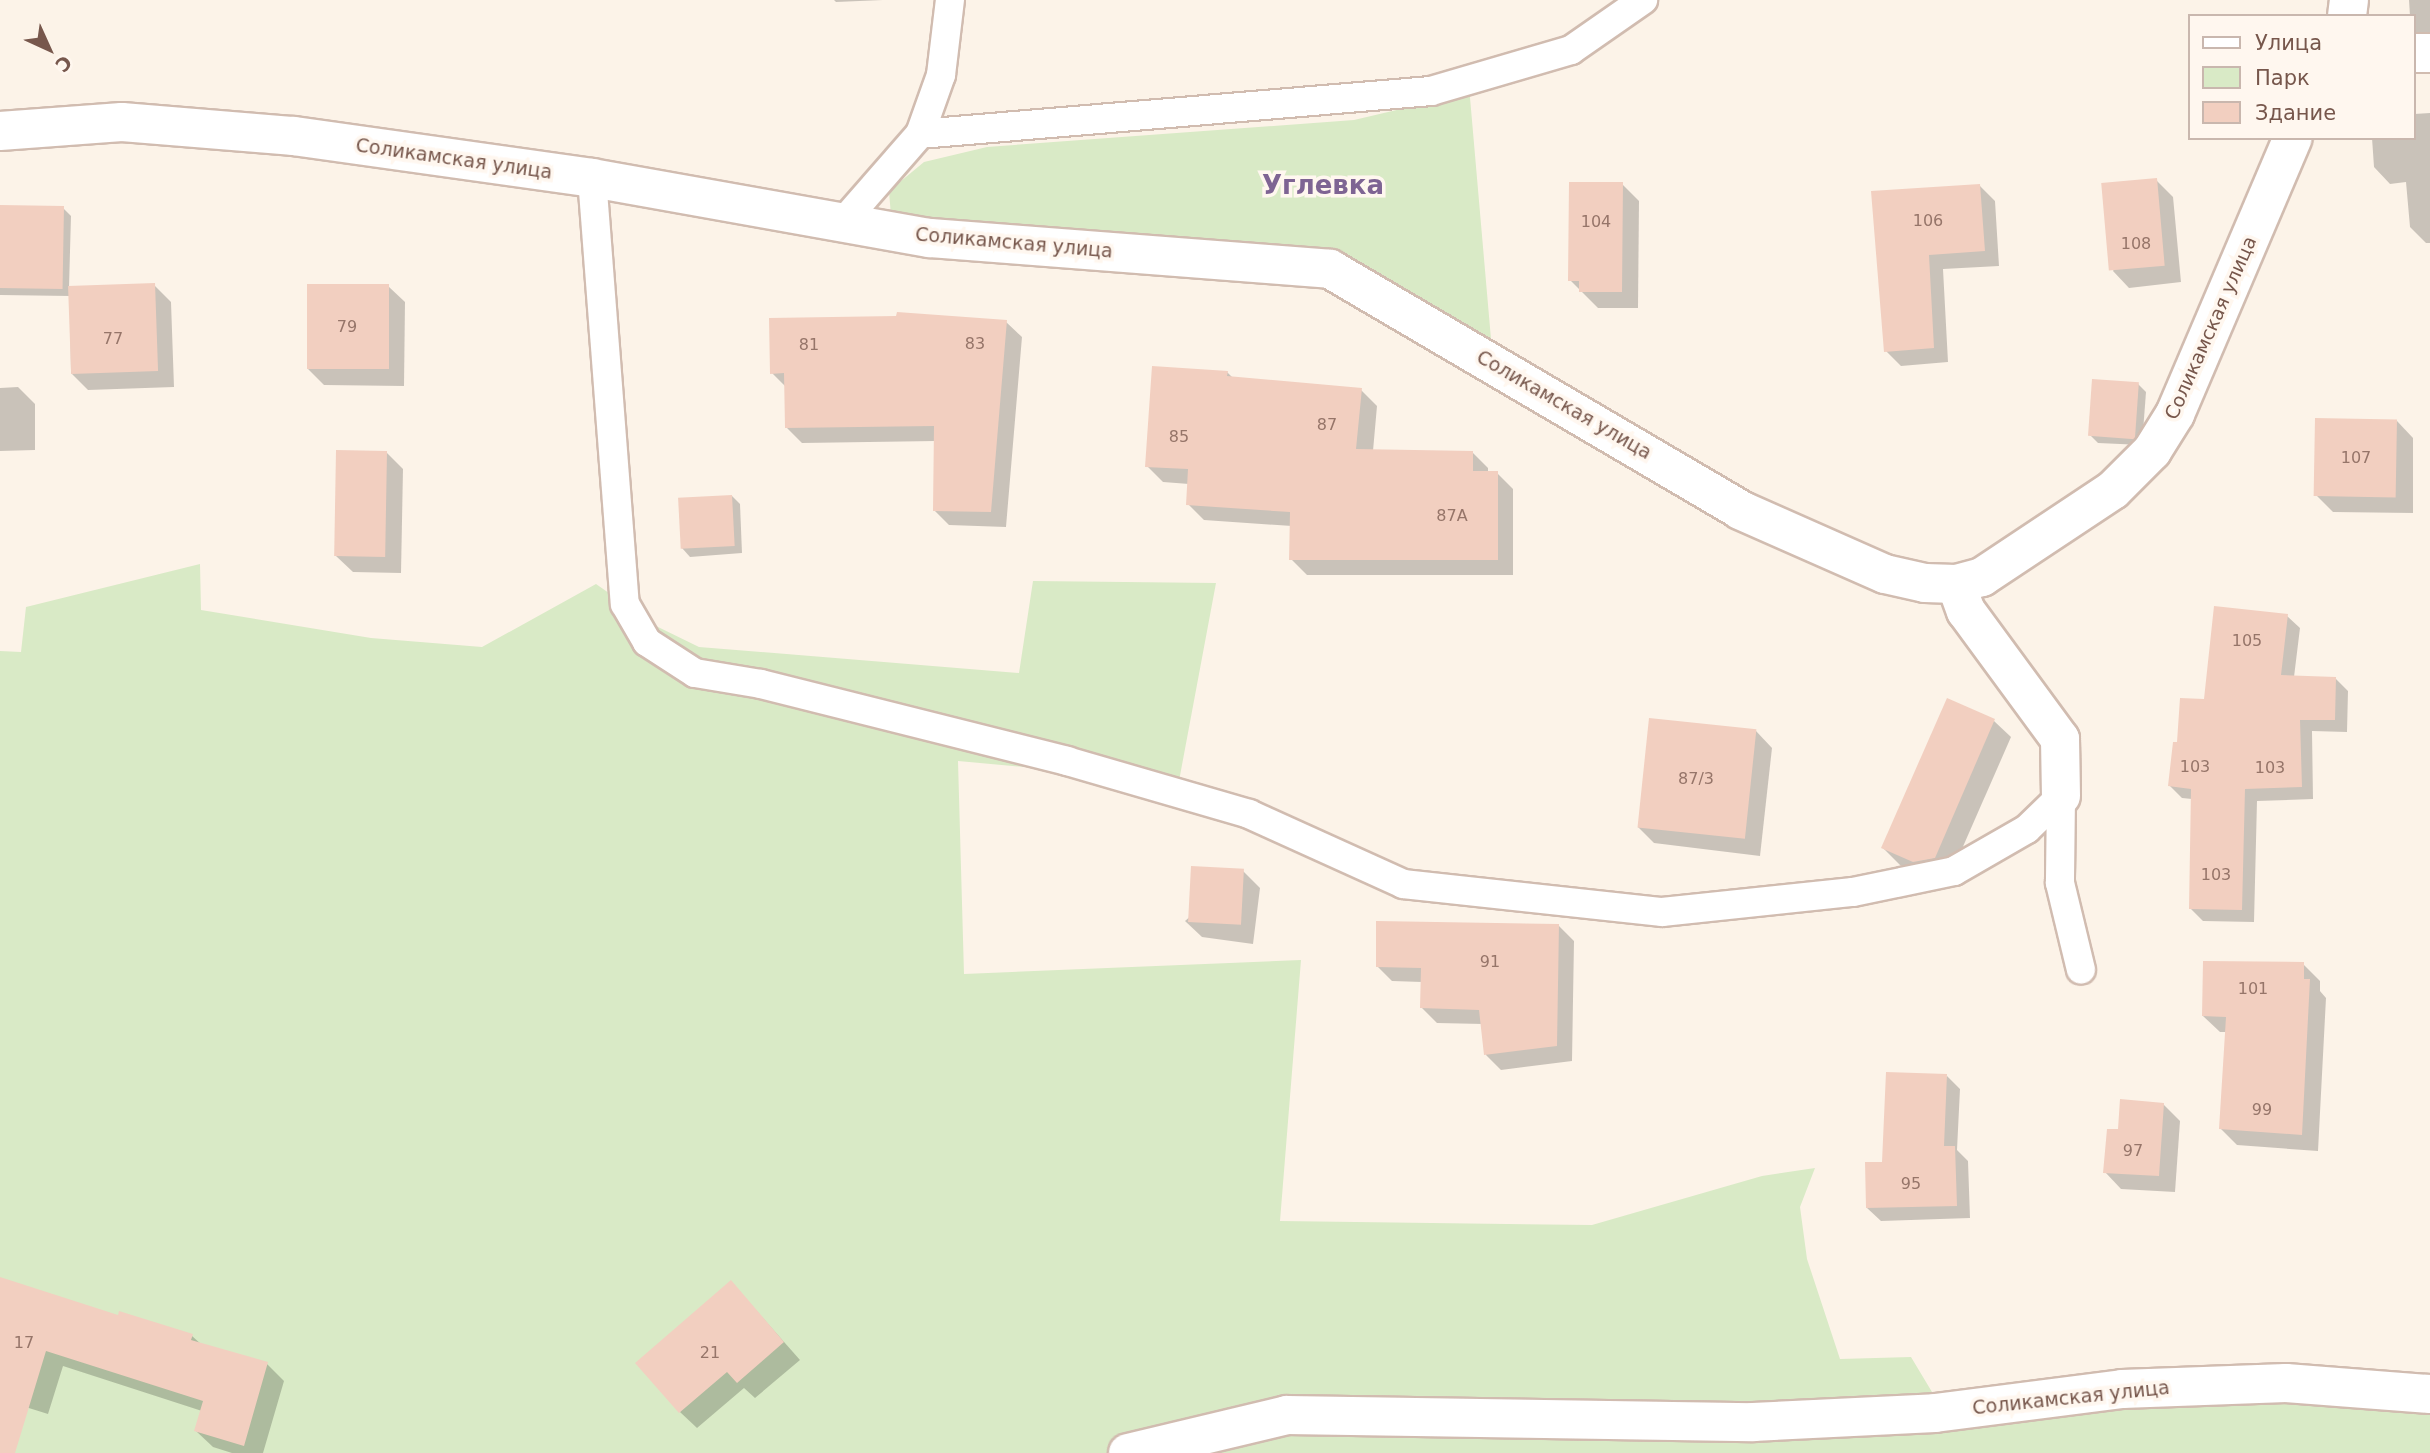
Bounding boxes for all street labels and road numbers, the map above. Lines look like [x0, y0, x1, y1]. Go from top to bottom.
street label: Соликамская улица [354, 134, 554, 184]
street label: Соликамская улица [914, 223, 1114, 263]
street label: Соликамская улица [2160, 233, 2262, 423]
street label: Соликамская улица [1472, 346, 1656, 464]
street label: Соликамская улица [1971, 1376, 2171, 1420]

